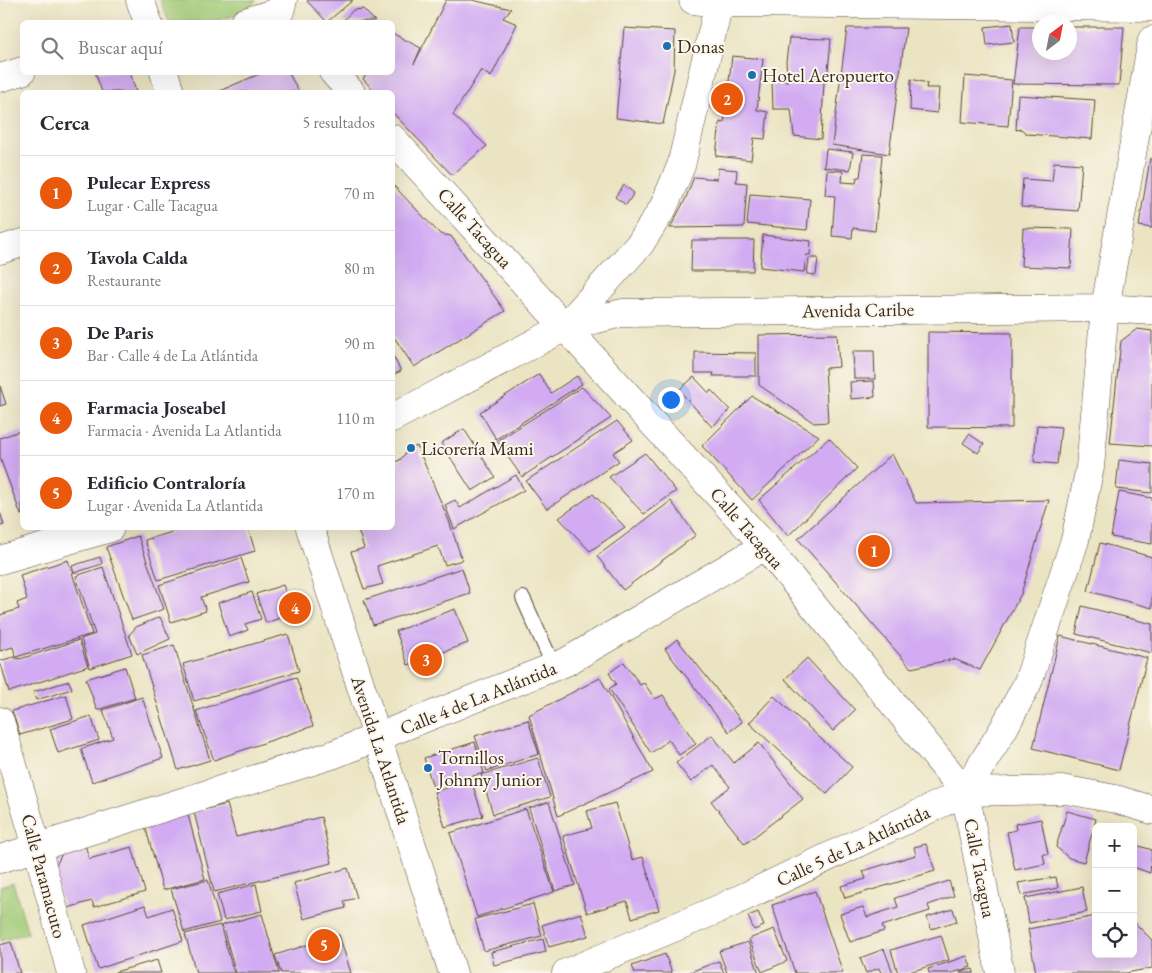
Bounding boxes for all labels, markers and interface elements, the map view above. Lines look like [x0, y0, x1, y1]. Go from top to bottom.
north arrow [1032, 15, 1077, 60]
search box [20, 20, 395, 75]
icon: search [38, 34, 66, 62]
place label: Donas [677, 34, 724, 59]
text: Buscar aquí [78, 35, 163, 60]
marker: Donas [661, 40, 673, 52]
place label: Hotel Aeropuerto [762, 63, 894, 88]
marker: Hotel Aeropuerto [746, 69, 758, 81]
pin: 2 [711, 80, 743, 118]
text: Cerca [40, 109, 90, 136]
text: 5 resultados [303, 112, 375, 133]
text: Pulecar Express [87, 170, 210, 195]
street label: Calle Tacagua [432, 182, 518, 274]
text: 1 [52, 183, 60, 204]
text: 70 m [344, 183, 375, 204]
text: Lugar · Calle Tacagua [87, 195, 218, 216]
text: Tavola Calda [87, 245, 188, 270]
text: 2 [52, 258, 60, 279]
text: 80 m [344, 258, 375, 279]
text: Restaurante [87, 270, 161, 291]
street label: Avenida Caribe [801, 297, 914, 323]
text: De Paris [87, 320, 154, 345]
text: 3 [52, 333, 60, 354]
text: 90 m [344, 333, 375, 354]
text: Bar · Calle 4 de La Atlántida [87, 345, 258, 366]
your location [658, 387, 684, 413]
text: Farmacia Joseabel [87, 395, 226, 420]
text: 4 [52, 408, 60, 429]
text: 110 m [336, 408, 375, 429]
text: Farmacia · Avenida La Atlantida [87, 420, 282, 441]
place label: Licorería Mami [421, 436, 534, 461]
marker: Licorería Mami [405, 442, 417, 454]
text: Edificio Contraloría [87, 470, 246, 495]
street label: Calle Tacagua [705, 482, 790, 574]
text: 5 [52, 483, 60, 504]
text: 170 m [336, 483, 375, 504]
text: Lugar · Avenida La Atlantida [87, 495, 263, 516]
pin: 1 [858, 532, 890, 570]
pin: 4 [279, 589, 311, 627]
pin: 3 [410, 641, 442, 679]
street label: Calle 4 de La Atlántida [396, 655, 560, 741]
street label: Avenida La Atlantida [345, 672, 417, 828]
place label: Tornillos Johnny Junior [436, 745, 542, 792]
marker: Tornillos Johnny Junior [422, 762, 434, 774]
street label: Calle 5 de La Atlántida [772, 799, 934, 893]
street label: Calle Paramacuto [15, 811, 73, 941]
street label: Calle Tacagua [958, 816, 1002, 920]
map controls [1092, 823, 1137, 958]
button: + [1092, 823, 1137, 868]
button: − [1092, 868, 1137, 913]
button: locate [1092, 913, 1137, 958]
pin: 5 [308, 926, 340, 964]

